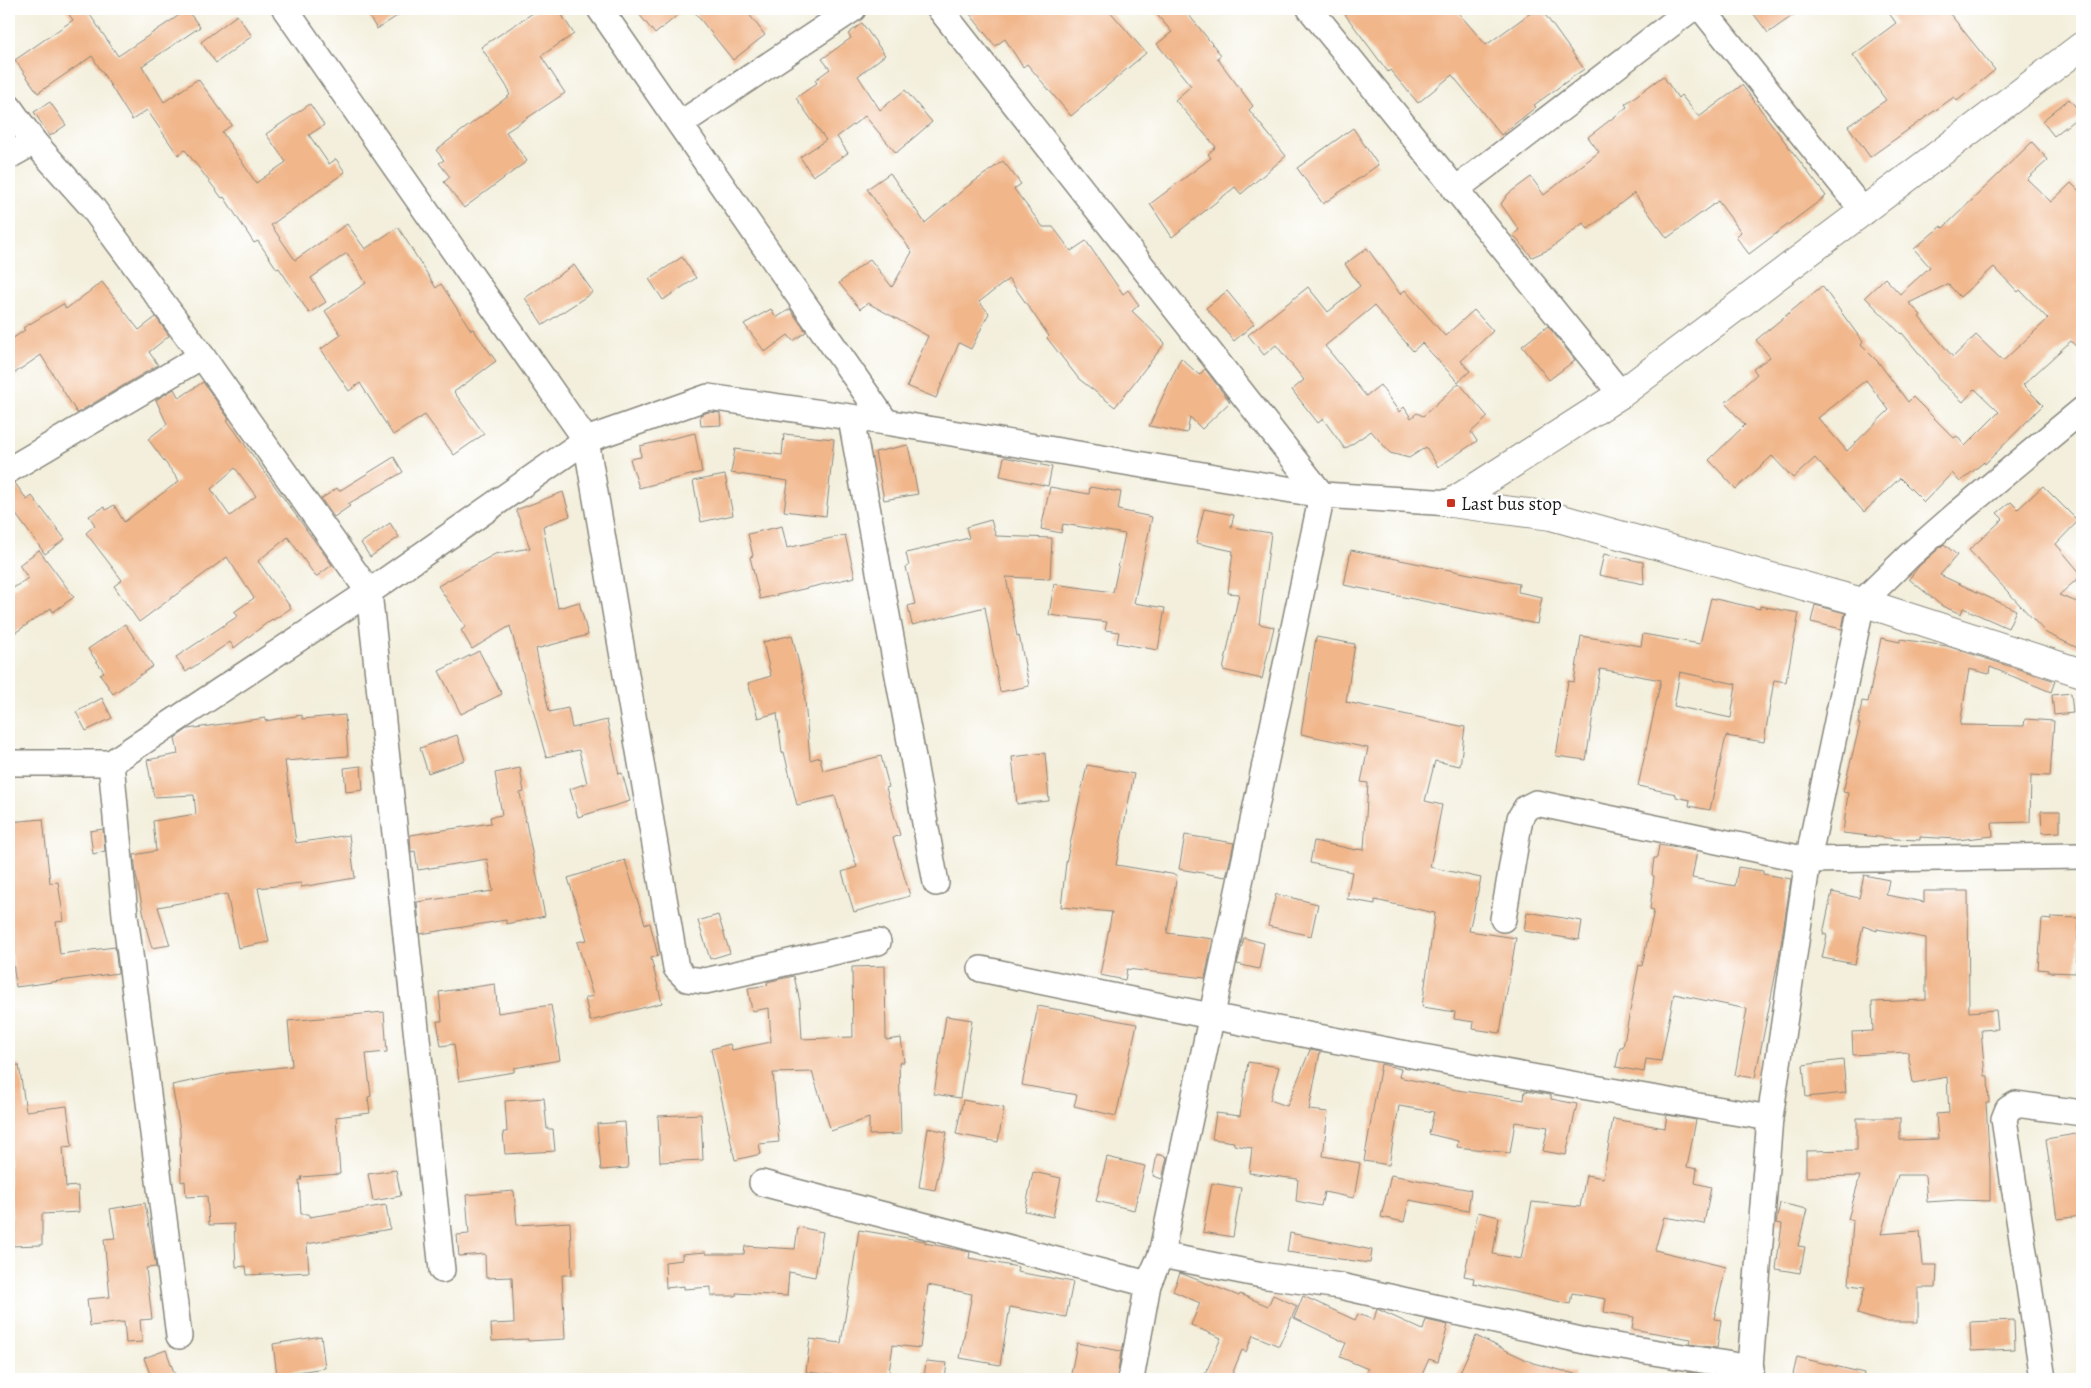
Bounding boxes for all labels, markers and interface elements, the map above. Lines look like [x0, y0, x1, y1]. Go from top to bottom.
place label: Last bus stop [1461, 491, 1562, 517]
marker: Last bus stop [1445, 497, 1457, 509]

